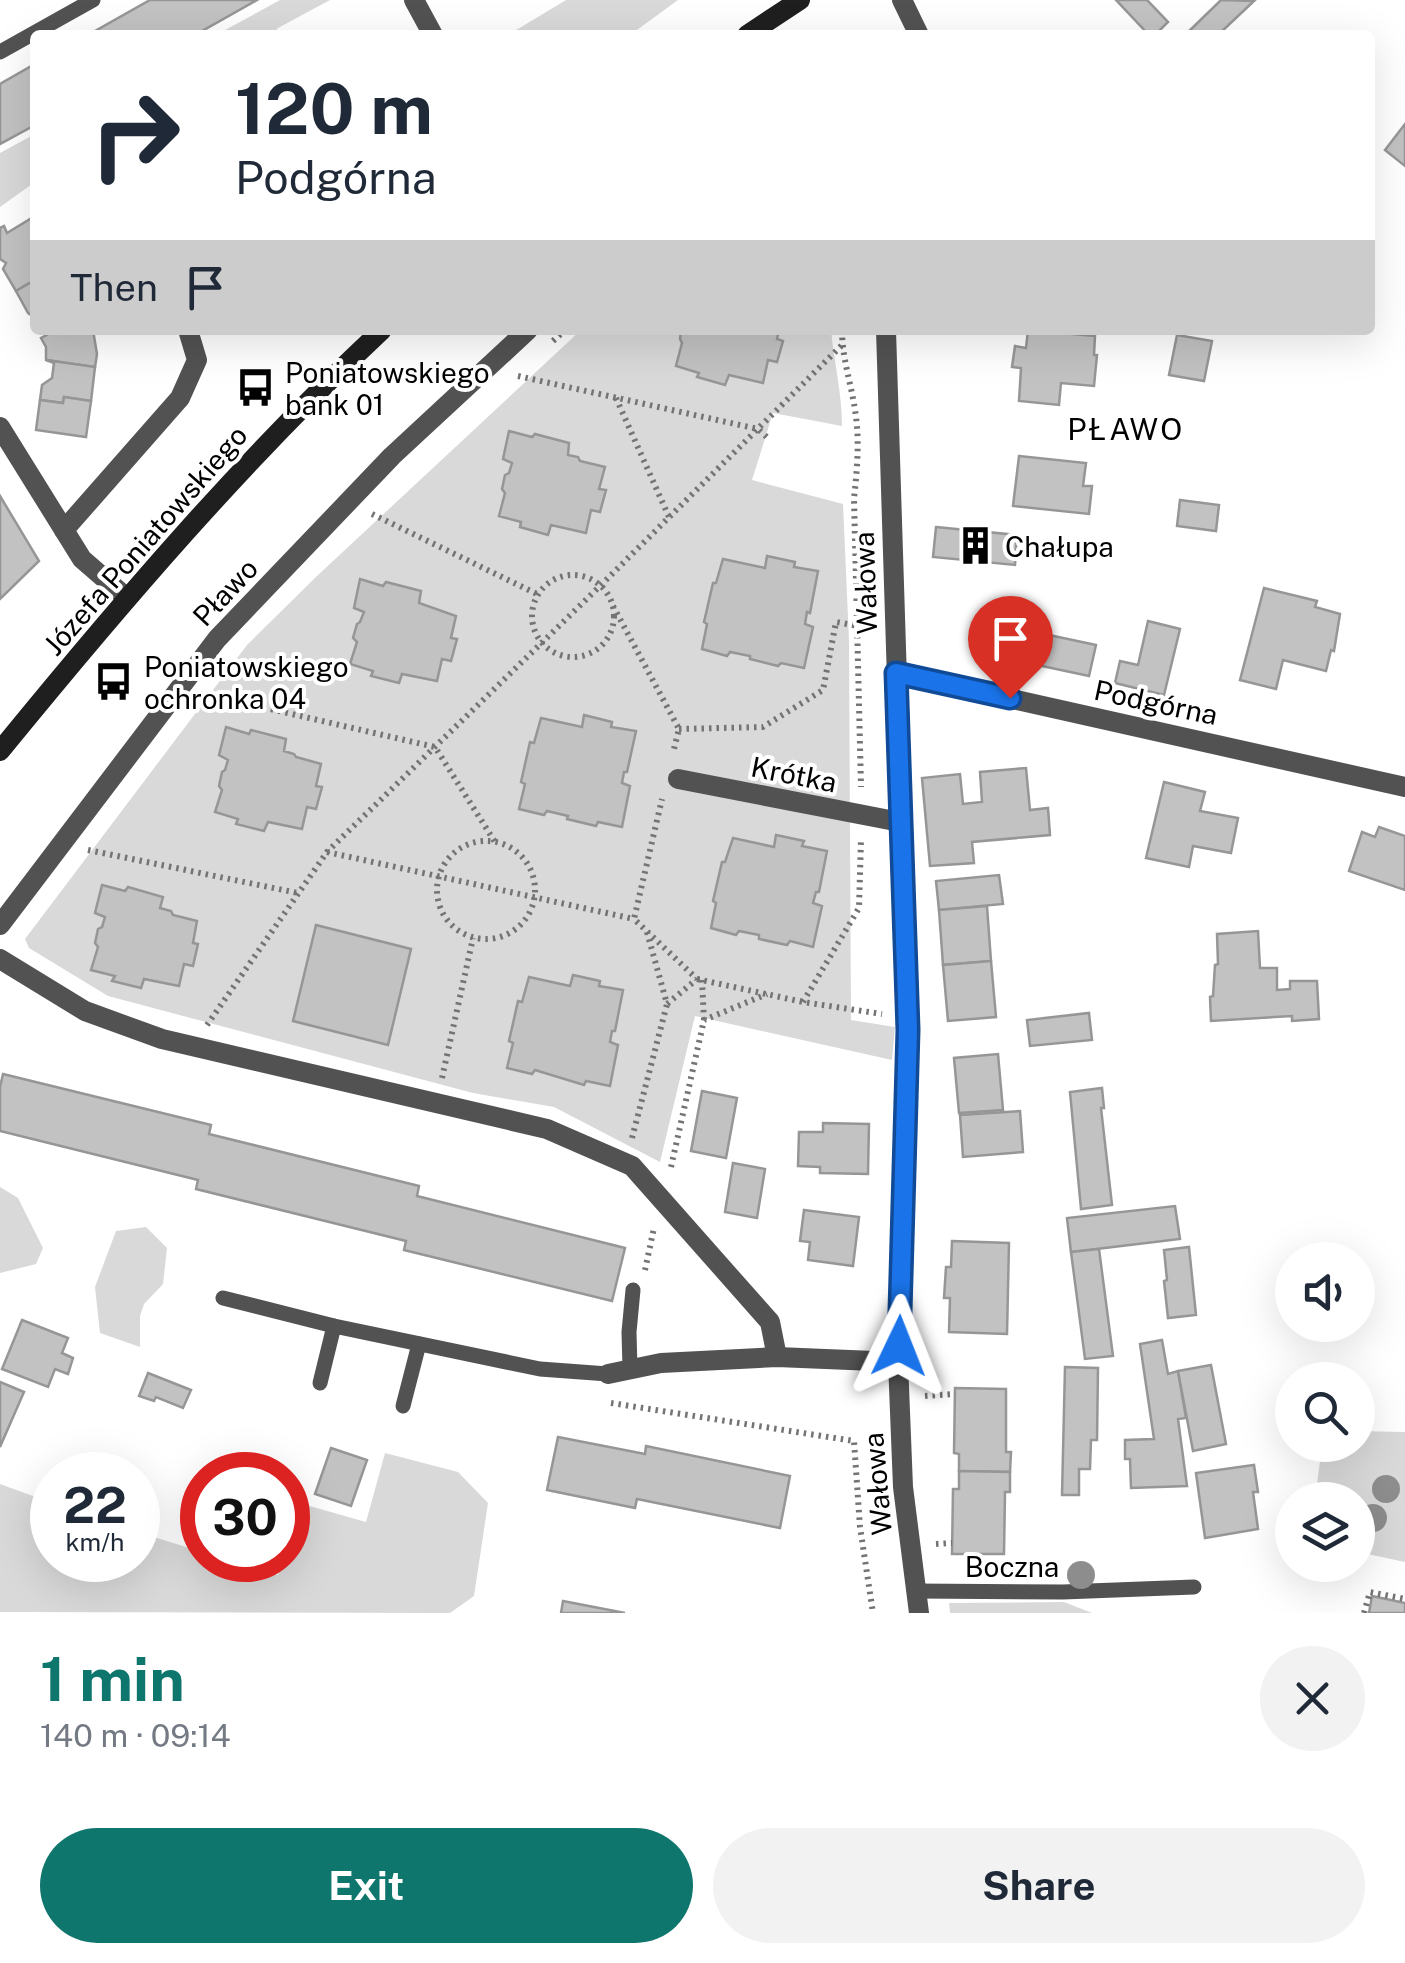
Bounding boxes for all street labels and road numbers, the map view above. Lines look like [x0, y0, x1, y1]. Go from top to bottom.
street label: Józefa Poniatowskiego [36, 419, 254, 661]
street label: Wałowa [847, 531, 883, 635]
street label: Pławo [186, 552, 264, 632]
street label: Podgórna [1091, 673, 1221, 731]
street label: Krótka [748, 750, 840, 798]
street label: Wałowa [856, 1431, 898, 1537]
street label: Boczna [965, 1550, 1059, 1583]

